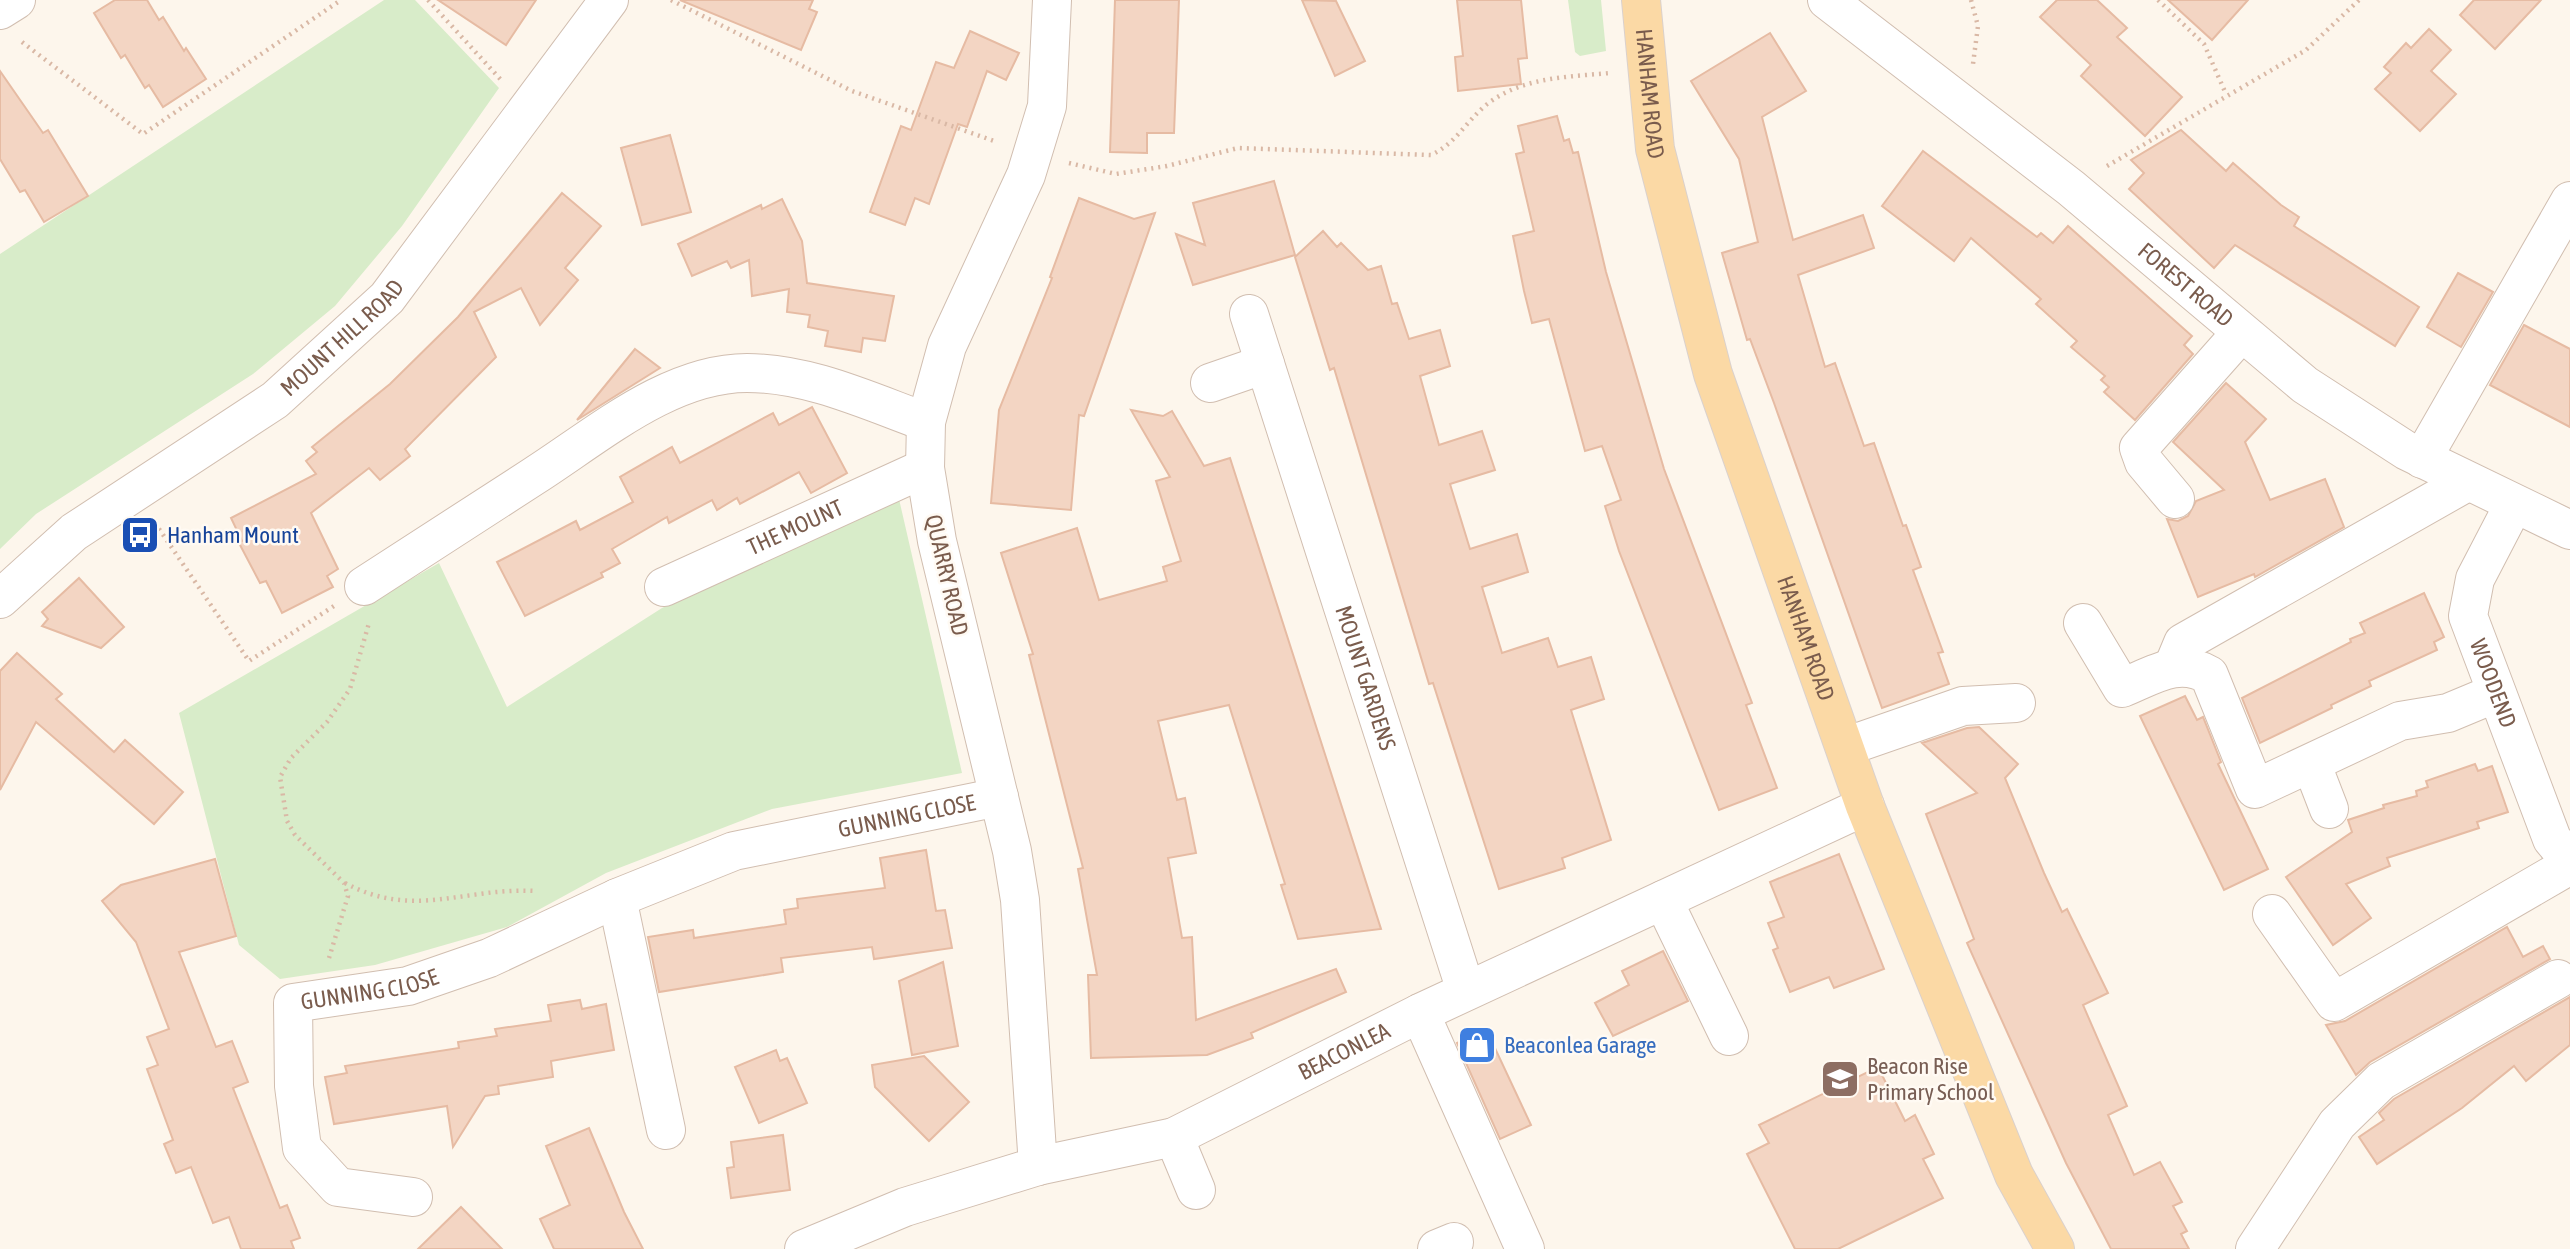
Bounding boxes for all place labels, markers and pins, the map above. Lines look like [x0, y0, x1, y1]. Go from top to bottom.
bus stop icon: Hanham Mount [119, 514, 161, 556]
place label: Hanham Mount [167, 522, 299, 548]
shop icon: Beaconlea Garage [1456, 1024, 1498, 1066]
place label: Beaconlea Garage [1504, 1032, 1656, 1058]
place label: Beacon Rise Primary School [1867, 1053, 1994, 1105]
school or university icon: Beacon Rise Primary School [1819, 1058, 1861, 1100]

